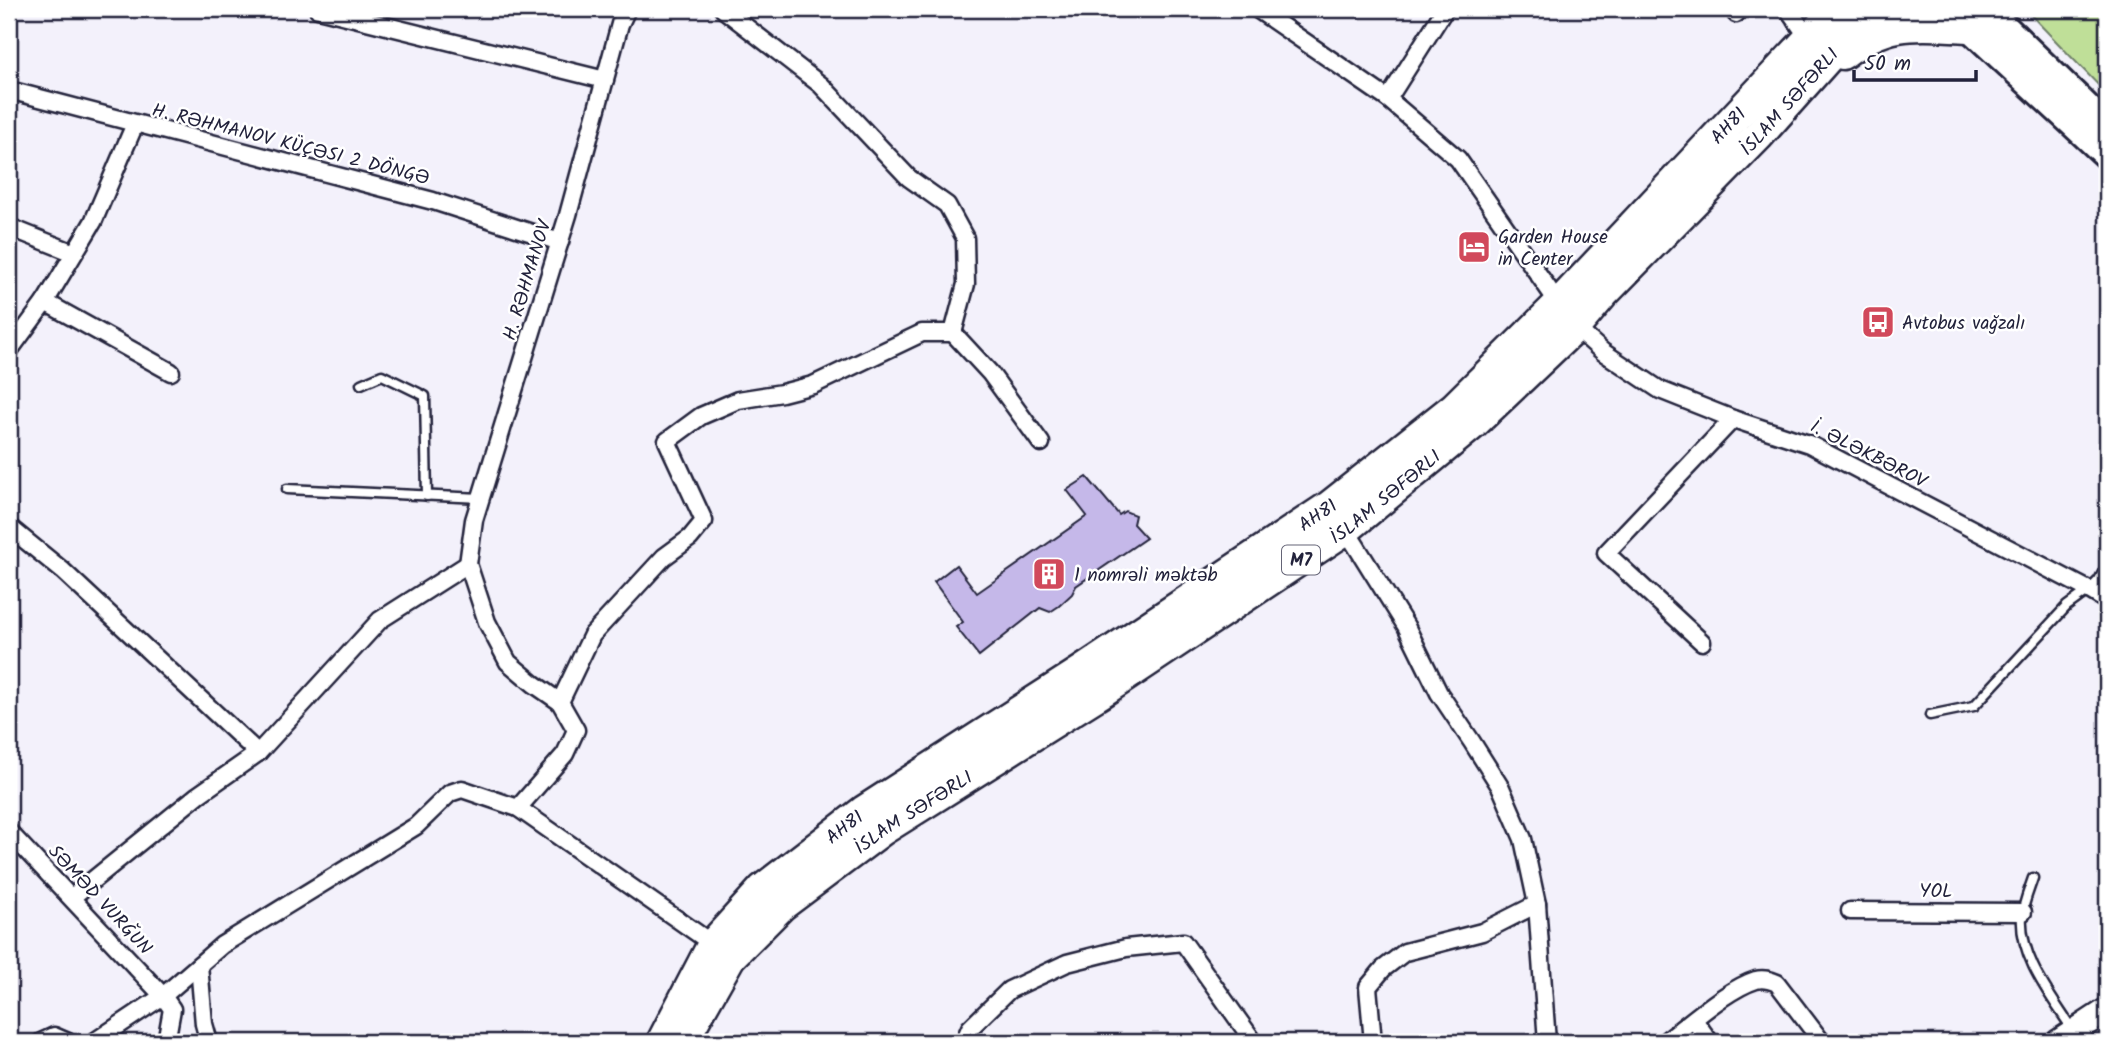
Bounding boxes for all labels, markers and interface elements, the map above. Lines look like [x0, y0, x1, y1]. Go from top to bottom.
scale bar [1854, 38, 1976, 82]
street label: İSLAM SƏFƏRLI [1734, 41, 1847, 163]
text: 50 m [1864, 48, 1911, 81]
street label: H. RƏHMANOV KÜÇƏSI 2 DÖNGƏ [149, 96, 432, 194]
street label: AH81 [1704, 101, 1754, 152]
street label: H. RƏHMANOV [495, 215, 561, 344]
place label: Garden House in Center [1498, 223, 1608, 275]
hotel icon: Garden House in Center [1455, 228, 1493, 266]
bus stop icon: Avtobus vağzalı [1859, 303, 1897, 341]
place label: Avtobus vağzalı [1902, 309, 2025, 339]
street label: İ. ƏLƏKBƏROV [1804, 412, 1933, 498]
street label: İSLAM SƏFƏRLI [1324, 443, 1449, 553]
street label: AH81 [1293, 492, 1345, 540]
road number: M7 [1282, 546, 1320, 574]
building icon: 1 nomrəli məktəb [1030, 555, 1068, 593]
place label: 1 nomrəli məktəb [1074, 561, 1218, 591]
street label: İSLAM SƏFƏRLI [848, 764, 979, 863]
street label: AH81 [819, 803, 871, 853]
street label: SƏMƏD VURĞUN [40, 838, 159, 963]
street label: YOL [1920, 877, 1952, 907]

